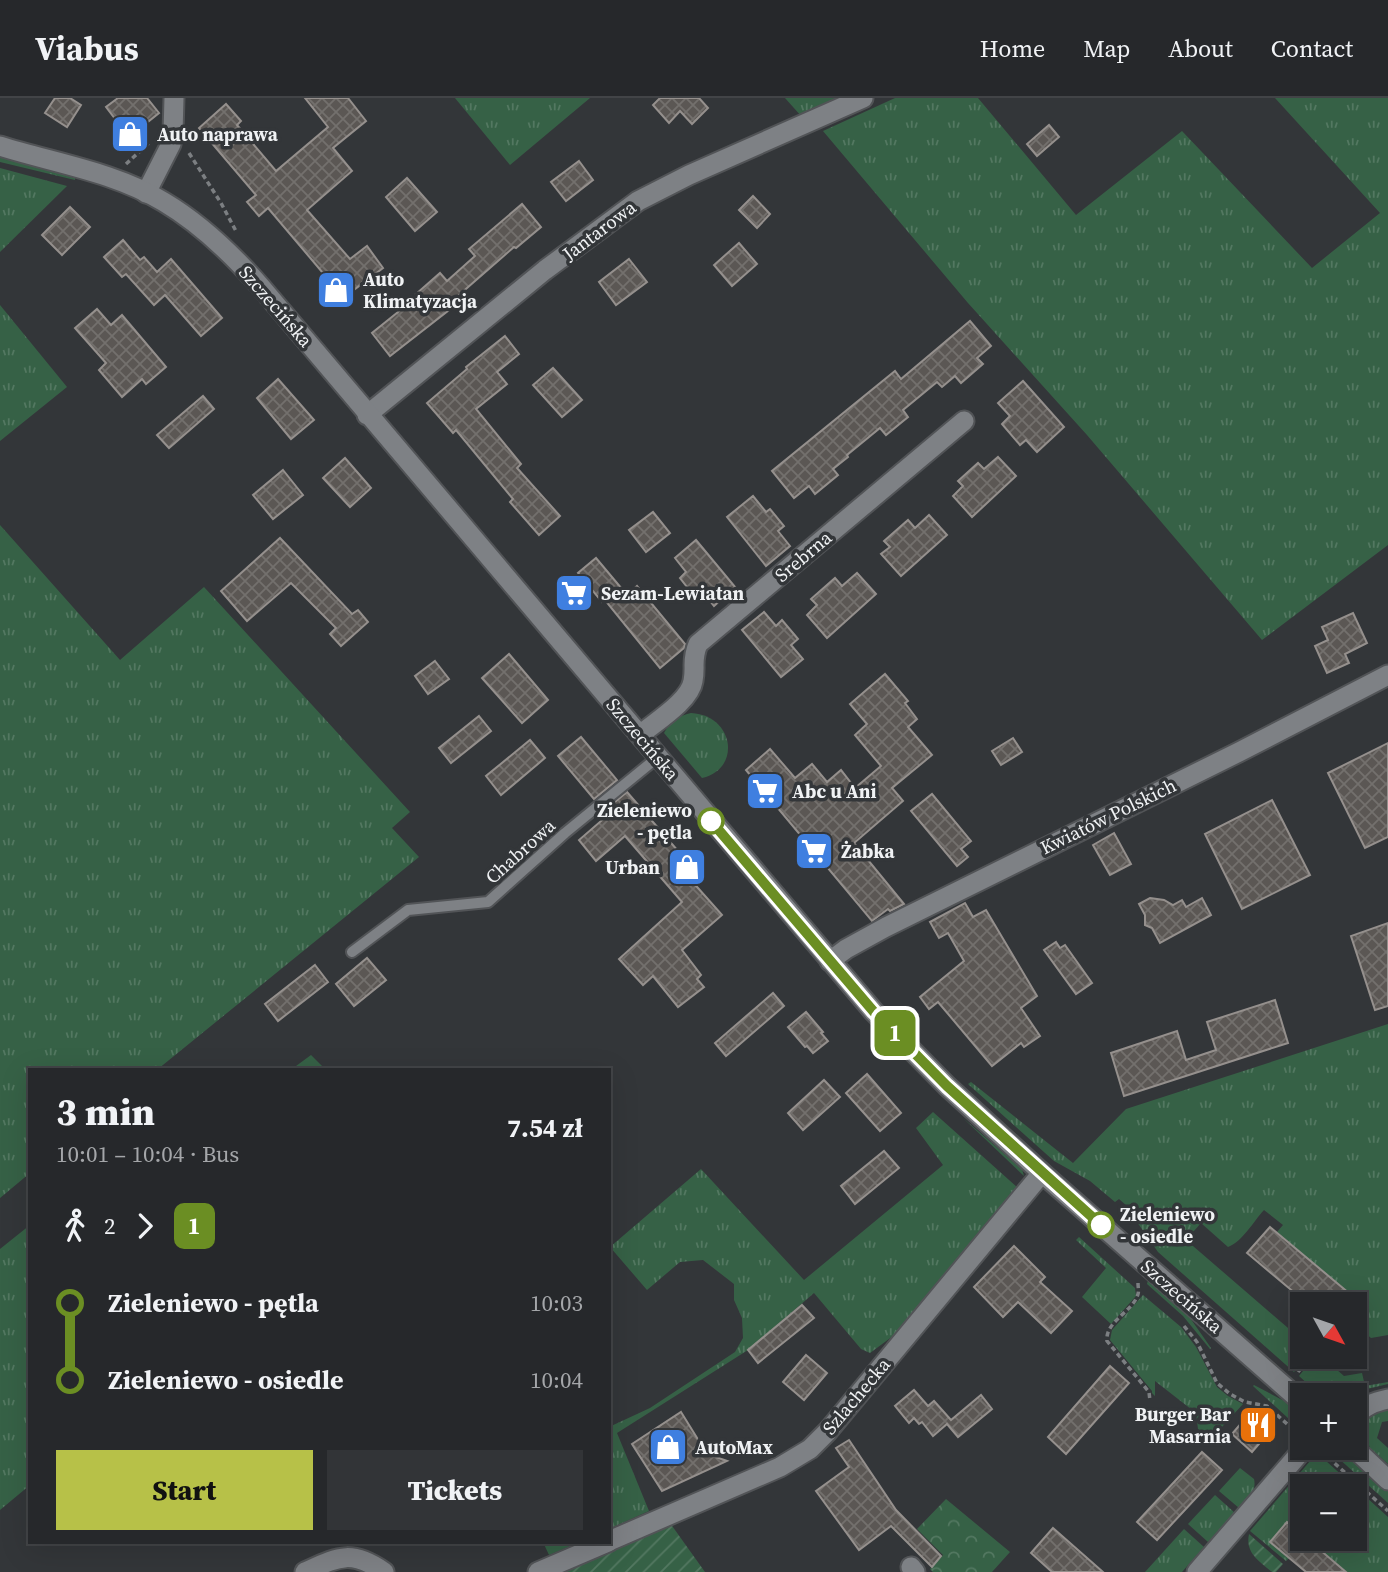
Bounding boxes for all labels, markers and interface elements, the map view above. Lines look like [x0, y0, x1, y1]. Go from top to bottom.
text: Viabus [35, 26, 139, 71]
text: Home [980, 32, 1045, 65]
text: Map [1083, 32, 1130, 65]
text: About [1168, 32, 1233, 65]
text: Contact [1271, 32, 1353, 65]
shop icon: Auto naprawa [109, 113, 151, 155]
place label: Auto naprawa [157, 121, 279, 147]
street label: Jantarowa [556, 194, 641, 267]
street label: Szczecińska [233, 260, 319, 353]
place label: Auto Klimatyzacja [363, 266, 478, 314]
shop icon: Auto Klimatyzacja [315, 269, 357, 311]
street label: Srebrna [769, 524, 837, 588]
supermarket icon: Sezam-Lewiatan [553, 572, 595, 614]
place label: Sezam-Lewiatan [601, 580, 745, 606]
street label: Szczecińska [601, 692, 685, 786]
supermarket icon: Abc u Ani [744, 770, 786, 812]
street label: Kwiatów Polskich [1036, 772, 1180, 860]
place label: Abc u Ani [792, 778, 877, 804]
place label: Zieleniewo - pętla [597, 797, 693, 845]
marker: Zieleniewo - pętla [698, 808, 724, 834]
street label: Chabrowa [479, 812, 561, 890]
supermarket icon: Żabka [793, 830, 835, 872]
place label: Żabka [841, 838, 896, 864]
shop icon: Urban [666, 846, 708, 888]
place label: Urban [605, 854, 660, 880]
line badge: 1 [872, 1010, 918, 1056]
text: 1 [888, 1016, 902, 1049]
text: 3 min [56, 1086, 155, 1138]
text: 7.54 zł [507, 1110, 583, 1146]
text: 10:01 – 10:04 · Bus [56, 1138, 239, 1170]
place label: Zieleniewo - osiedle [1120, 1201, 1215, 1249]
icon: walk [56, 1207, 94, 1245]
icon: forward [126, 1207, 164, 1245]
text: 1 [188, 1209, 201, 1242]
text: 2 [104, 1210, 116, 1242]
marker: Zieleniewo - osiedle [1088, 1212, 1114, 1238]
street label: Szczecińska [1136, 1253, 1229, 1339]
text: Zieleniewo - pętla [108, 1285, 319, 1321]
text: 10:03 [530, 1287, 583, 1319]
north arrow [1290, 1292, 1367, 1368]
map controls [1290, 1292, 1367, 1551]
street label: Szlachecka [816, 1352, 896, 1440]
text: Zieleniewo - osiedle [108, 1362, 344, 1398]
text: 10:04 [530, 1364, 583, 1396]
button: + [1290, 1383, 1367, 1460]
place label: Burger Bar Masarnia [1135, 1401, 1232, 1449]
restaurant icon: Burger Bar Masarnia [1237, 1404, 1279, 1446]
shop icon: AutoMax [647, 1426, 689, 1468]
place label: AutoMax [695, 1434, 773, 1460]
button: Start [56, 1450, 313, 1530]
button: Tickets [327, 1450, 583, 1530]
button: − [1290, 1474, 1367, 1551]

